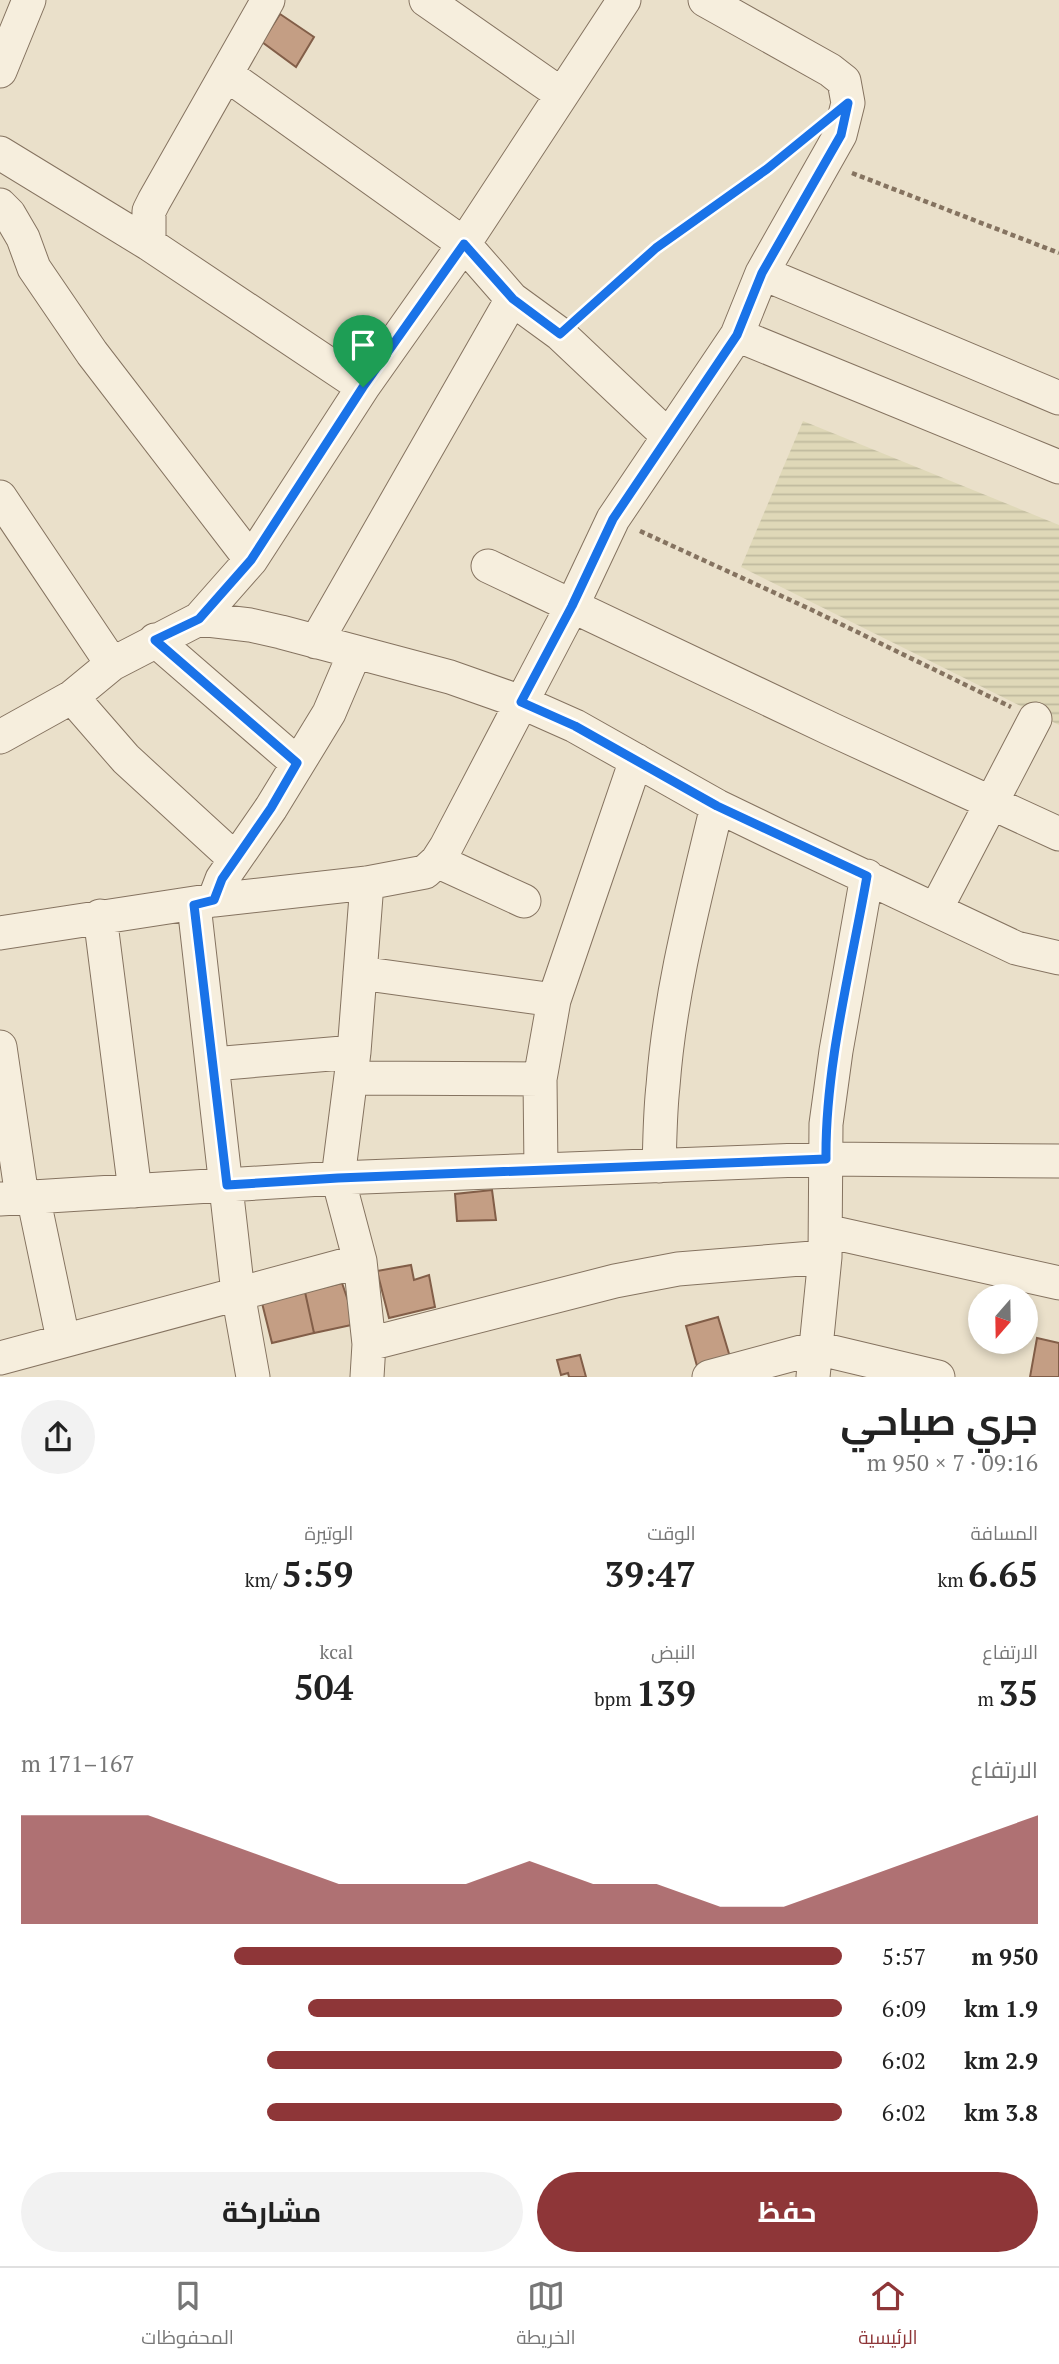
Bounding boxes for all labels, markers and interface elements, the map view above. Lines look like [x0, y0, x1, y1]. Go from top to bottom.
pin [333, 315, 393, 387]
icon: arrive [344, 326, 382, 364]
north arrow [968, 1284, 1038, 1354]
map controls [968, 1284, 1038, 1354]
text: جري صباحي [840, 1396, 1038, 1446]
button: share [21, 1400, 95, 1474]
text: 09:16 · 7 × 950 m [867, 1447, 1038, 1478]
text: الوتيرة [305, 1520, 353, 1545]
text: الوقت [647, 1520, 696, 1545]
text: المسافة [970, 1520, 1038, 1545]
text: 5:59 [282, 1551, 353, 1597]
text: 39:47 [605, 1551, 696, 1597]
text: 6.65 [968, 1551, 1038, 1597]
text: /km [245, 1567, 282, 1592]
text: km [937, 1567, 968, 1592]
text: kcal [320, 1639, 353, 1664]
text: النبض [651, 1639, 696, 1664]
text: الارتفاع [982, 1639, 1038, 1664]
text: 504 [294, 1664, 353, 1710]
text: 139 [636, 1670, 696, 1716]
text: 35 [998, 1670, 1038, 1716]
text: bpm [594, 1686, 636, 1711]
text: m [977, 1686, 998, 1711]
text: 167–171 m [21, 1748, 134, 1779]
text: الارتفاع [971, 1754, 1038, 1785]
text: 5:57 [882, 1941, 926, 1972]
text: 950 m [972, 1941, 1038, 1972]
text: 6:09 [882, 1993, 926, 2024]
text: 1.9 km [964, 1993, 1038, 2024]
text: 6:02 [882, 2045, 926, 2076]
text: 2.9 km [964, 2045, 1038, 2076]
text: 6:02 [882, 2097, 926, 2128]
text: 3.8 km [964, 2097, 1038, 2128]
button: مشاركة [21, 2172, 523, 2252]
button: حفظ [537, 2172, 1038, 2252]
tab: المحفوظات [141, 2277, 234, 2355]
tab: الخريطة [516, 2277, 576, 2355]
tab: الرئيسية [858, 2277, 918, 2355]

